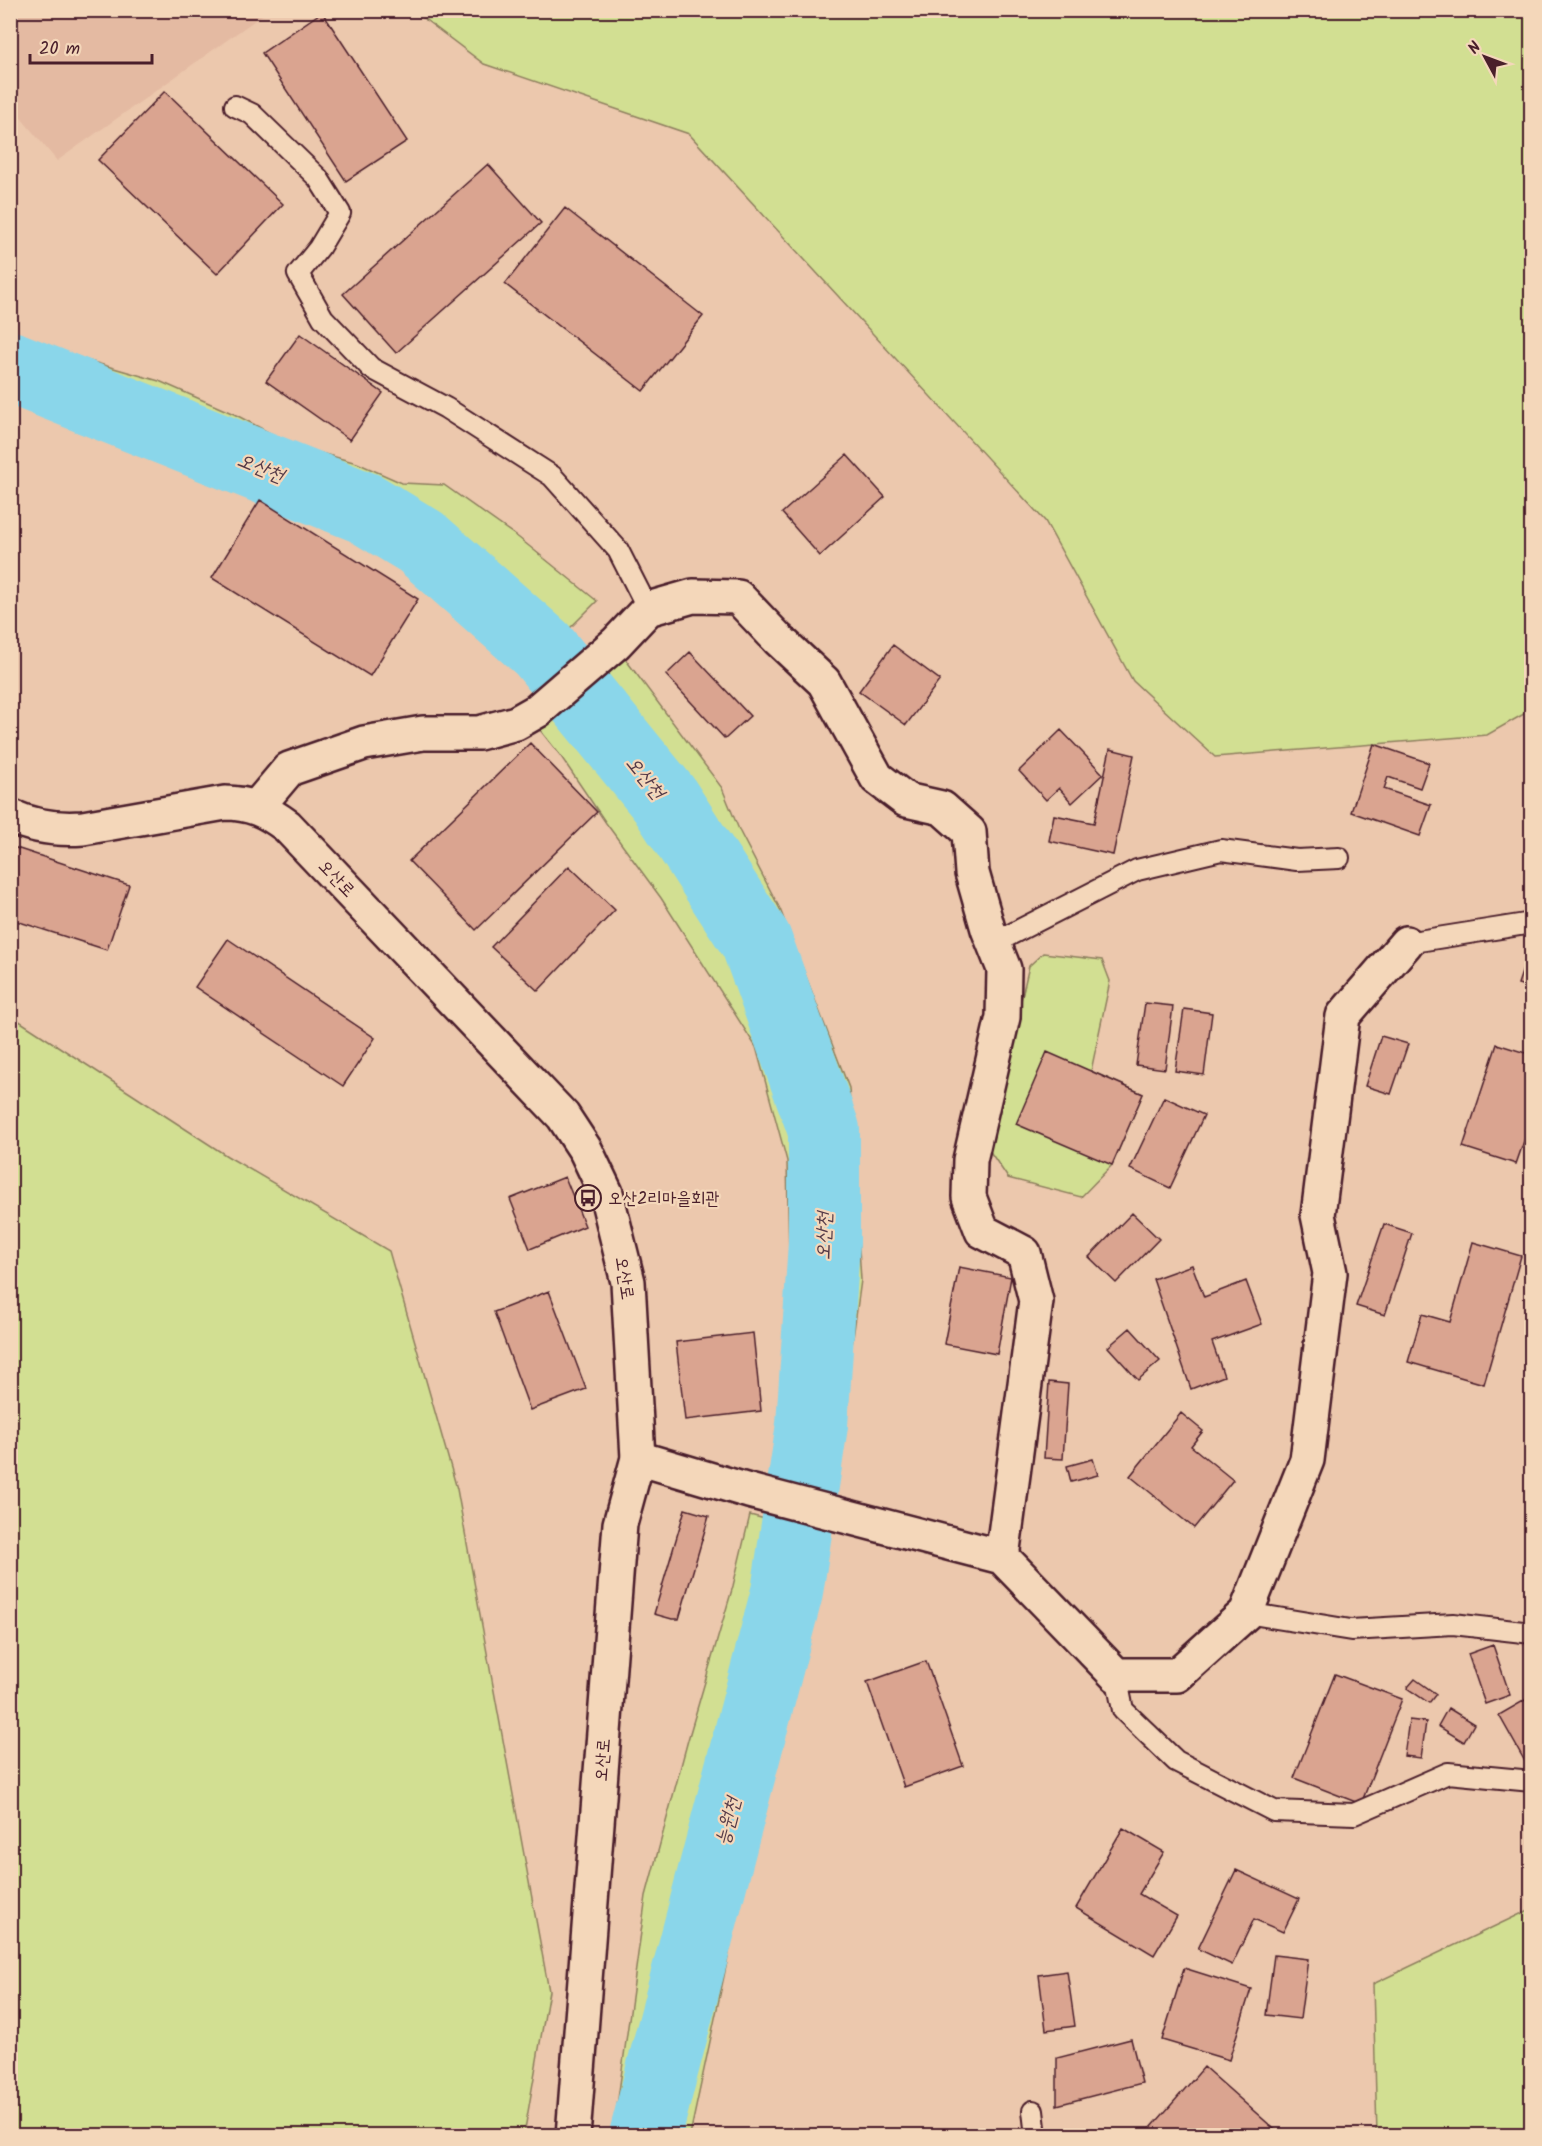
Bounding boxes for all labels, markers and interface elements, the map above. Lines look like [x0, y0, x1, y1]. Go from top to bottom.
scale bar [30, 27, 152, 65]
north arrow [1455, 27, 1515, 87]
text: 20 m [39, 35, 80, 64]
text: N [1462, 36, 1488, 60]
water label: 오산천 [232, 445, 290, 493]
water label: 오산천 [617, 749, 673, 809]
street label: 오산로 [310, 853, 361, 905]
bus stop icon: 오산2리마을회관 [573, 1183, 603, 1213]
place label: 오산2리마을회관 [608, 1185, 720, 1214]
water label: 오산천 [808, 1209, 842, 1261]
street label: 오산로 [606, 1255, 641, 1302]
street label: 오산로 [588, 1737, 619, 1783]
water label: 능원천 [707, 1792, 751, 1849]

